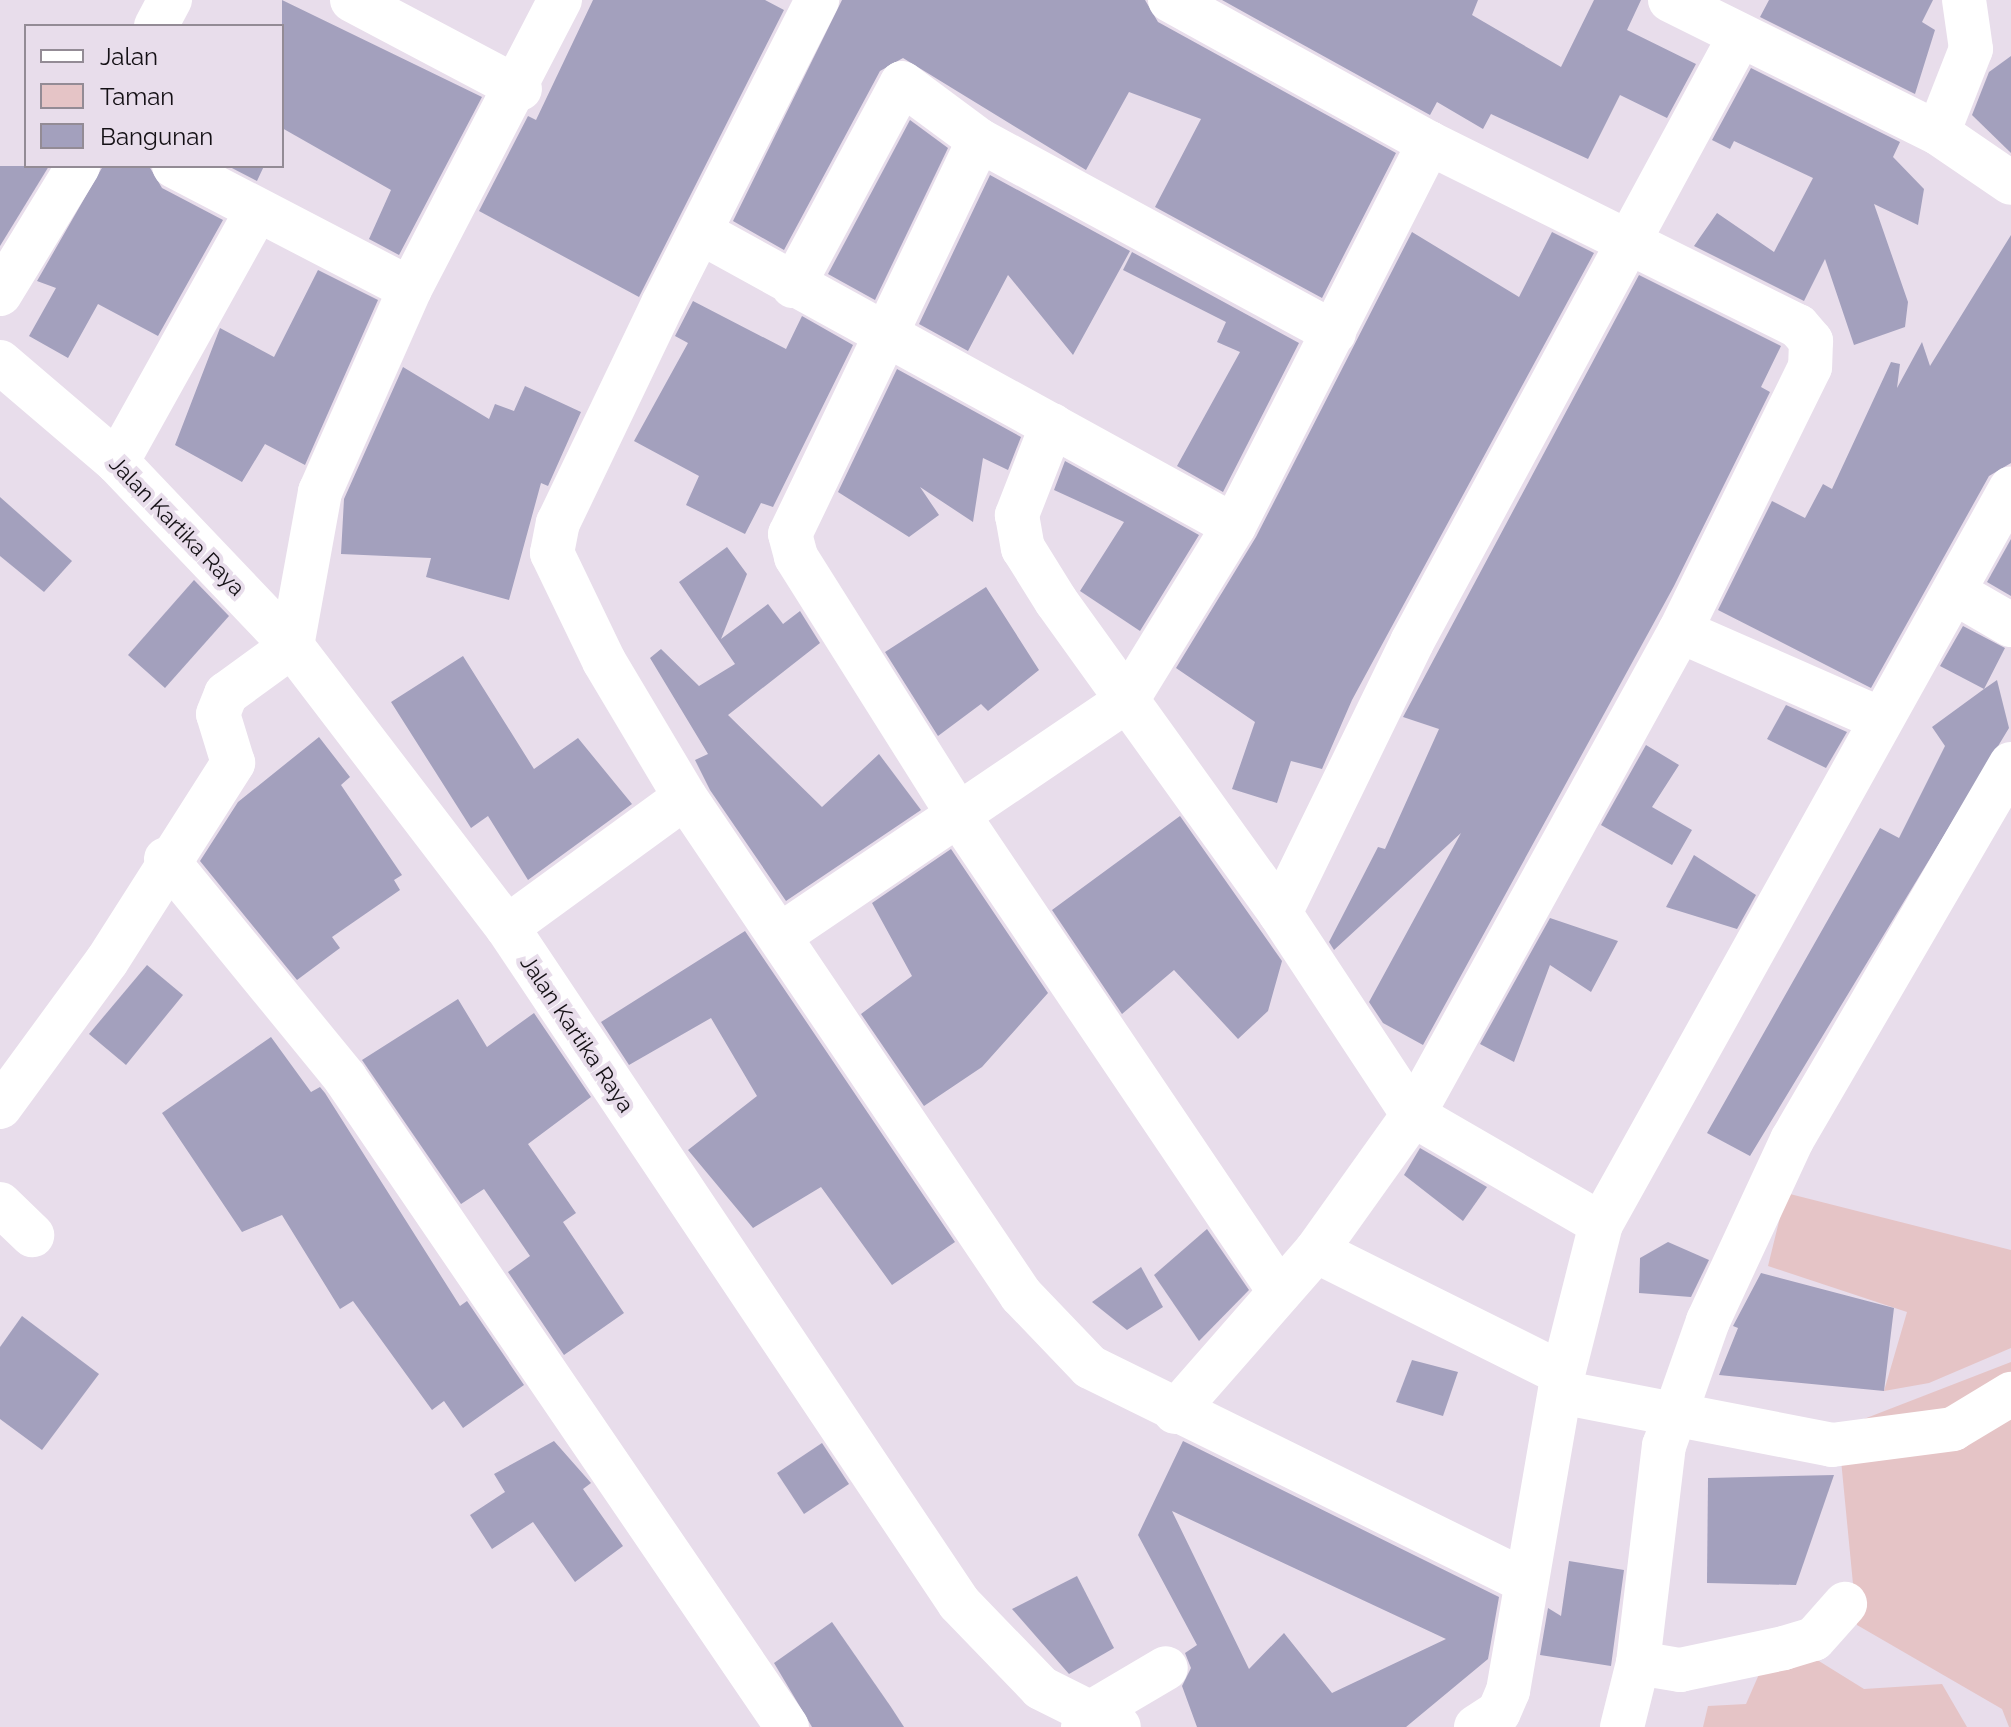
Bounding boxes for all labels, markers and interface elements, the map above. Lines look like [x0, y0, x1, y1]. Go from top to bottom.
legend [24, 24, 284, 168]
text: Jalan [100, 42, 158, 71]
text: Taman [100, 82, 174, 111]
text: Bangunan [100, 122, 213, 151]
street label: Jalan Kartika Raya [104, 451, 250, 601]
street label: Jalan Kartika Raya [515, 951, 639, 1117]

